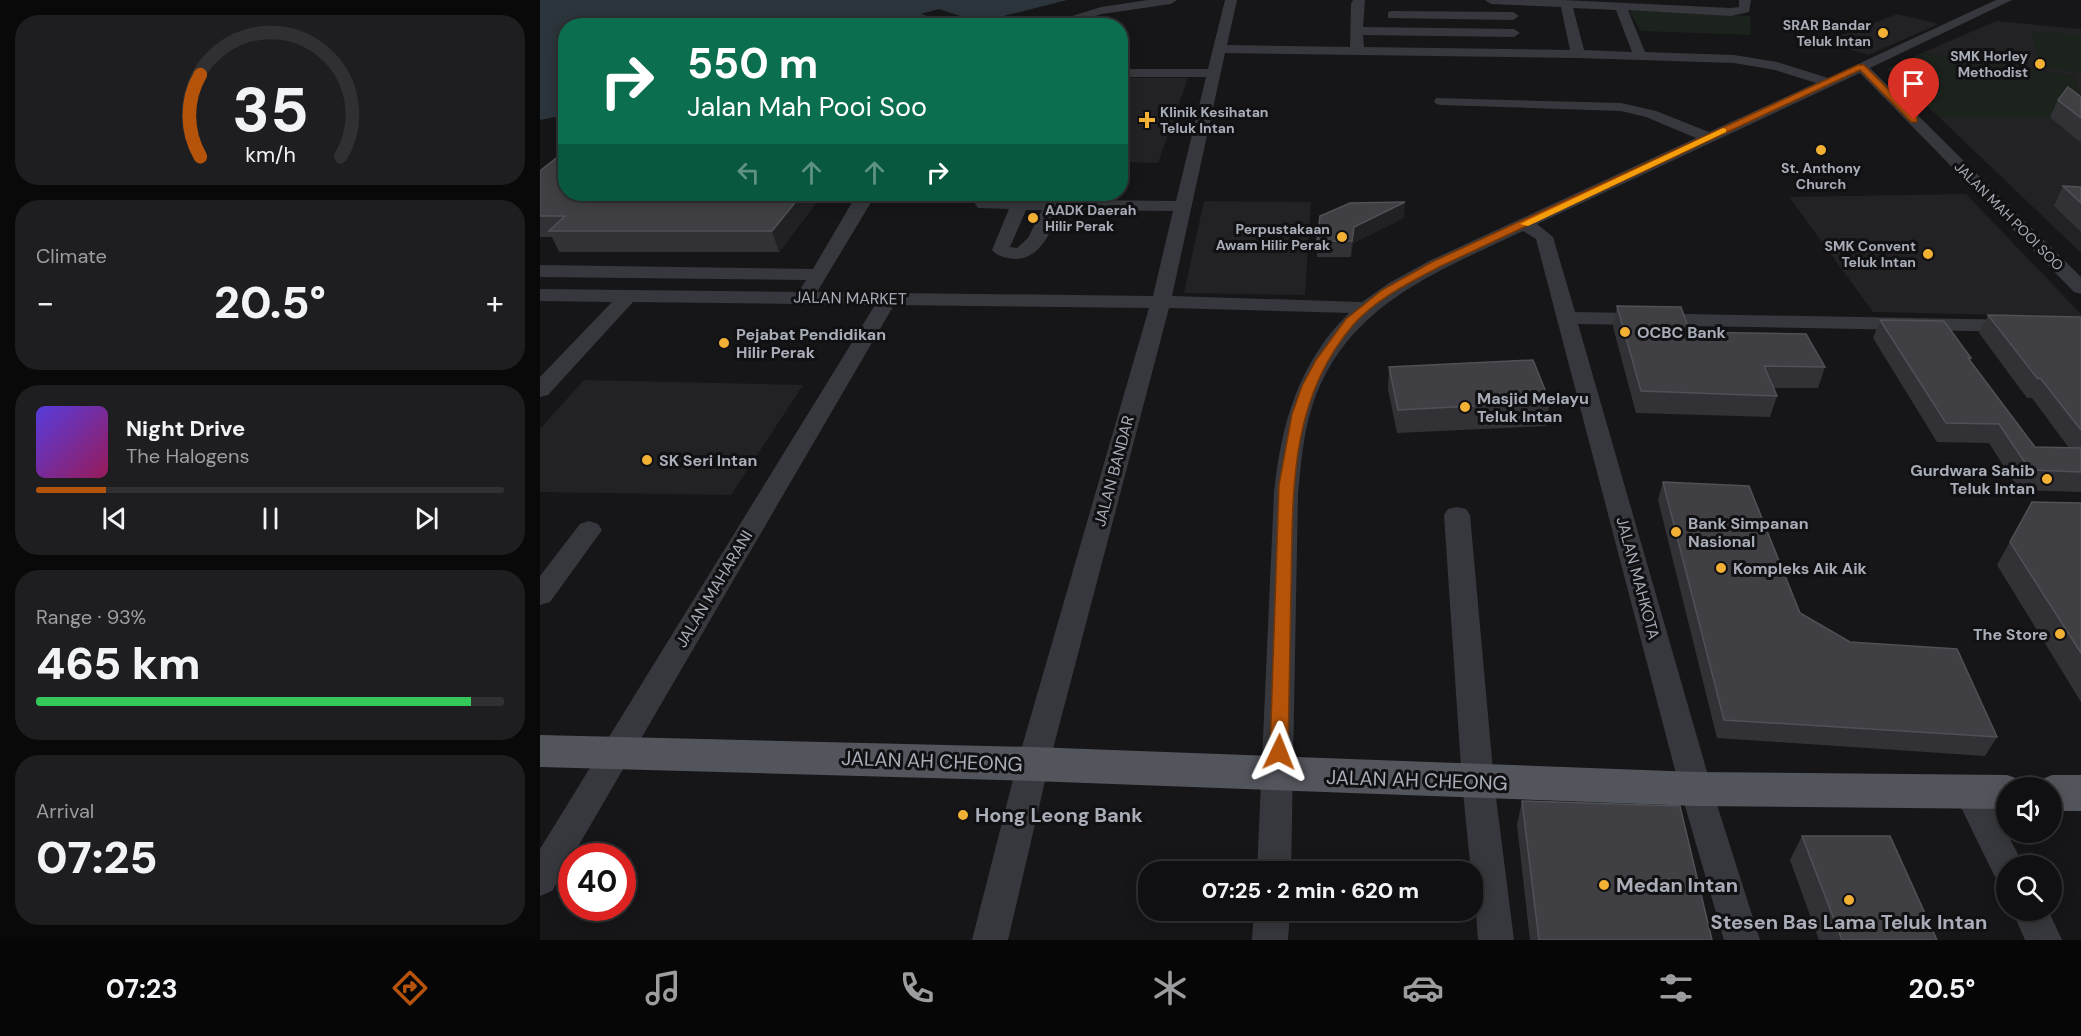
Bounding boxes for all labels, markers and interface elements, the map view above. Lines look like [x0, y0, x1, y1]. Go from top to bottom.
place label: SRAR Bandar Teluk Intan [1783, 16, 1871, 50]
marker: SRAR Bandar Teluk Intan [1876, 26, 1890, 40]
text: 550 m [687, 36, 818, 91]
icon: right [588, 42, 666, 120]
place label: SMK Horley Methodist [1950, 47, 2029, 81]
marker: SMK Horley Methodist [2033, 57, 2047, 71]
pin [1888, 58, 1939, 120]
icon: arrive [1897, 67, 1930, 100]
text: 35 [232, 69, 308, 150]
text: Jalan Mah Pooi Soo [687, 89, 927, 124]
place label: Klinik Kesihatan Teluk Intan [1160, 103, 1269, 137]
marker: Klinik Kesihatan Teluk Intan [1138, 111, 1156, 129]
text: km/h [245, 141, 295, 169]
marker: St. Anthony Church [1814, 143, 1828, 157]
icon: left [732, 156, 765, 189]
icon: ahead [795, 156, 828, 189]
icon: ahead [858, 156, 891, 189]
icon: right [921, 156, 954, 189]
street label: JALAN MAH POOI SOO [1951, 158, 2067, 274]
place label: St. Anthony Church [1781, 159, 1862, 193]
place label: AADK Daerah Hilir Perak [1045, 201, 1136, 235]
marker: AADK Daerah Hilir Perak [1026, 211, 1040, 225]
place label: Perpustakaan Awam Hilir Perak [1216, 220, 1330, 254]
marker: Perpustakaan Awam Hilir Perak [1335, 230, 1349, 244]
place label: SMK Convent Teluk Intan [1825, 237, 1916, 271]
text: Climate [36, 243, 107, 269]
marker: SMK Convent Teluk Intan [1921, 247, 1935, 261]
text: 20.5° [214, 273, 326, 332]
text: − [36, 281, 54, 324]
text: + [486, 281, 504, 324]
street label: JALAN MARKET [793, 287, 907, 309]
place label: OCBC Bank [1637, 322, 1727, 343]
place label: Pejabat Pendidikan Hilir Perak [736, 324, 886, 363]
marker: OCBC Bank [1618, 325, 1632, 339]
marker: Pejabat Pendidikan Hilir Perak [717, 336, 731, 350]
place label: Masjid Melayu Teluk Intan [1477, 388, 1589, 427]
marker: Masjid Melayu Teluk Intan [1458, 400, 1472, 414]
street label: JALAN BANDAR [1089, 413, 1139, 529]
text: Night Drive [126, 414, 245, 443]
text: The Halogens [126, 443, 249, 469]
place label: SK Seri Intan [659, 450, 757, 471]
marker: SK Seri Intan [640, 453, 654, 467]
place label: Gurdwara Sahib Teluk Intan [1910, 460, 2035, 499]
marker: Gurdwara Sahib Teluk Intan [2040, 472, 2054, 486]
icon: previous [98, 502, 131, 535]
icon: pause [254, 502, 287, 535]
icon: next [410, 502, 443, 535]
place label: Bank Simpanan Nasional [1688, 513, 1809, 552]
street label: JALAN MAHKOTA [1612, 514, 1665, 642]
marker: Bank Simpanan Nasional [1669, 525, 1683, 539]
street label: JALAN MAHARANI [671, 527, 757, 651]
place label: Kompleks Aik Aik [1733, 558, 1868, 579]
marker: Kompleks Aik Aik [1714, 561, 1728, 575]
text: Range · 93% [36, 604, 146, 630]
place label: The Store [1973, 624, 2048, 645]
marker: The Store [2053, 627, 2067, 641]
text: 465 km [36, 634, 201, 693]
position arrow [1247, 720, 1311, 784]
street label: JALAN AH CHEONG [841, 745, 1023, 777]
street label: JALAN AH CHEONG [1326, 764, 1508, 796]
map controls [1996, 777, 2062, 921]
button: sound [1996, 777, 2062, 843]
text: Arrival [36, 798, 94, 824]
place label: Hong Leong Bank [975, 802, 1143, 828]
marker: Hong Leong Bank [956, 808, 970, 822]
text: 07:25 [36, 828, 157, 887]
speed limit sign: 40 [558, 843, 636, 921]
button: search [1996, 855, 2062, 921]
place label: Medan Intan [1616, 872, 1738, 898]
text: 07:25 · 2 min · 620 m [1202, 876, 1419, 905]
marker: Medan Intan [1597, 878, 1611, 892]
marker: Stesen Bas Lama Teluk Intan [1842, 893, 1856, 907]
place label: Stesen Bas Lama Teluk Intan [1711, 909, 1987, 935]
icon: directions [389, 967, 431, 1009]
icon: music [642, 967, 684, 1009]
icon: phone [896, 967, 938, 1009]
icon: climate [1149, 967, 1191, 1009]
icon: car [1402, 967, 1444, 1009]
icon: filters [1655, 967, 1697, 1009]
text: 07:23 [106, 971, 178, 1006]
text: 20.5° [1909, 971, 1975, 1006]

